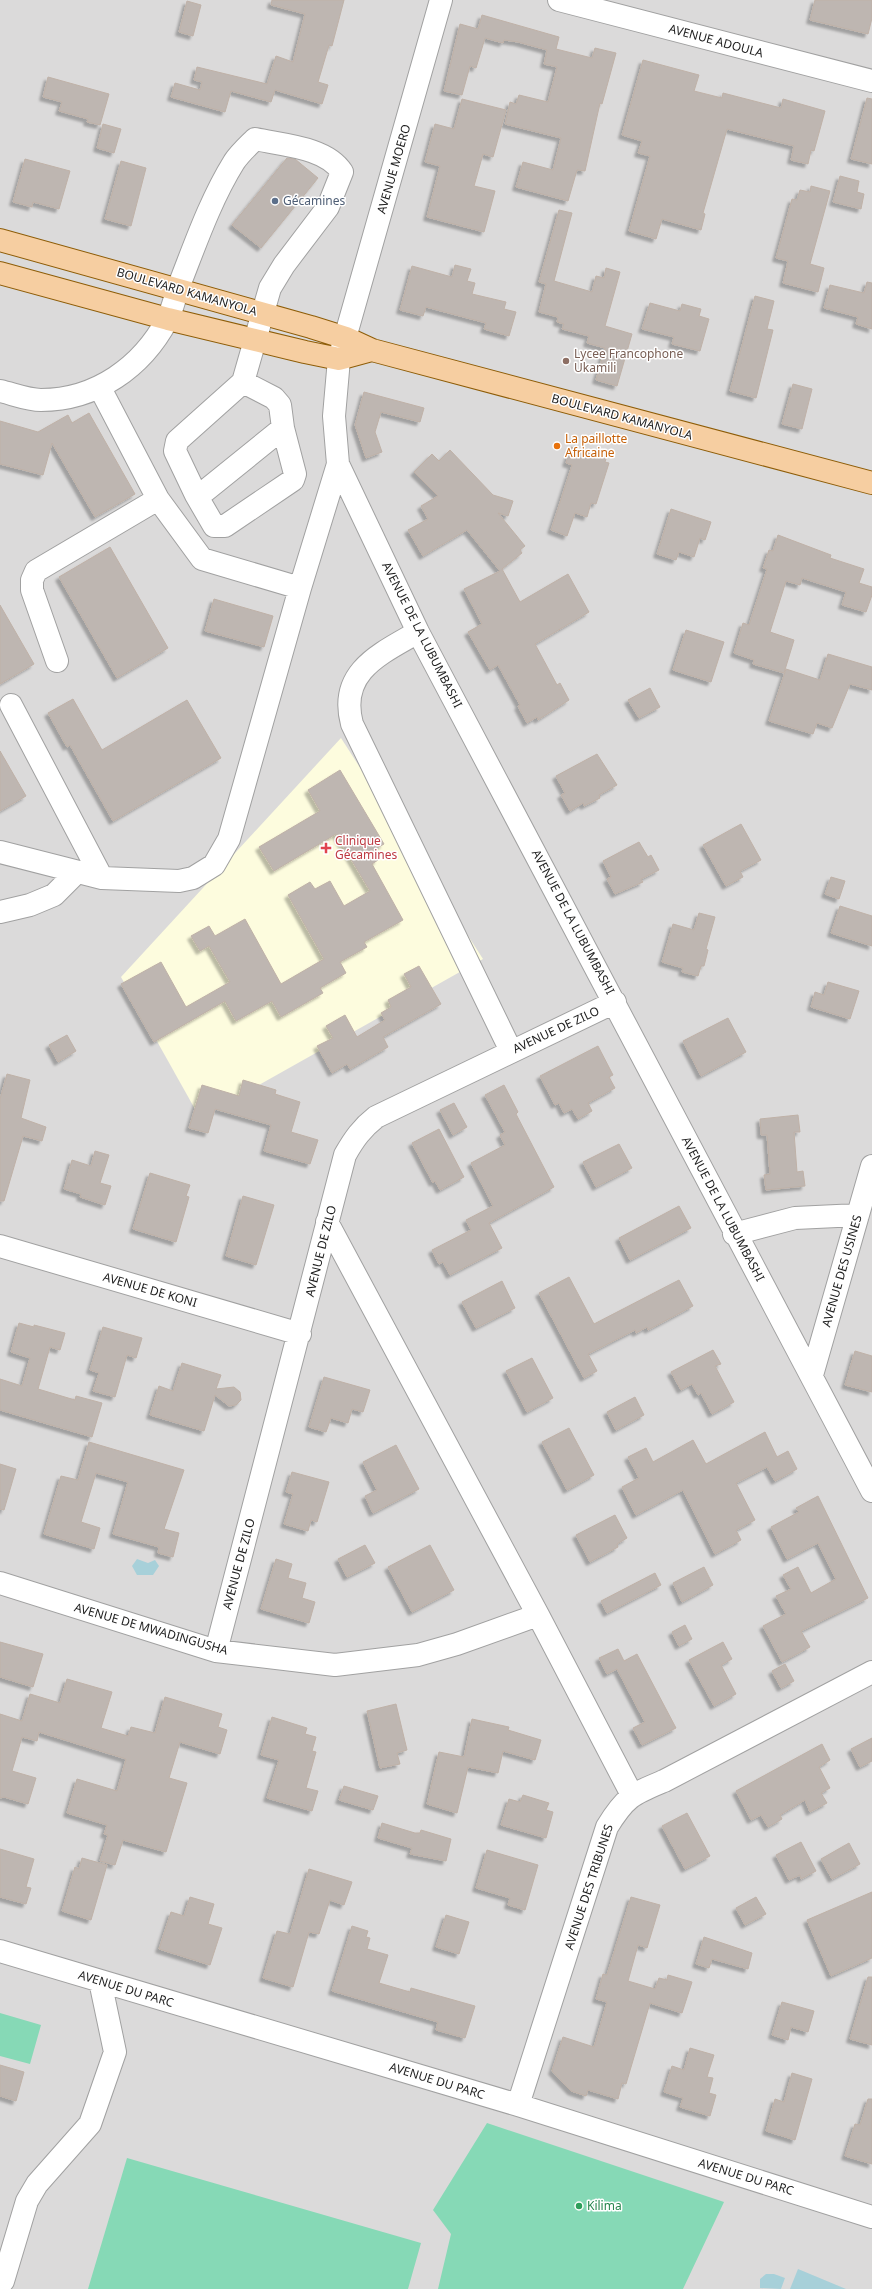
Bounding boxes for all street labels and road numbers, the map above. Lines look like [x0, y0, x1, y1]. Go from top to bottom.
street label: AVENUE ADOULA [667, 20, 766, 61]
street label: AVENUE MOERO [373, 122, 414, 216]
street label: BOULEVARD KAMANYOLA [115, 263, 260, 320]
street label: BOULEVARD KAMANYOLA [550, 390, 695, 444]
street label: AVENUE DE LA LUBUMBASHI [378, 559, 467, 711]
street label: AVENUE DE LA LUBUMBASHI [528, 846, 619, 997]
street label: AVENUE DE ZILO [510, 1002, 602, 1057]
street label: AVENUE DE LA LUBUMBASHI [678, 1133, 769, 1284]
street label: AVENUE DE ZILO [301, 1203, 340, 1298]
street label: AVENUE DES USINES [817, 1213, 866, 1329]
street label: AVENUE DE KONI [101, 1268, 199, 1311]
street label: AVENUE DE ZILO [218, 1516, 259, 1611]
street label: AVENUE DE MWADINGUSHA [72, 1598, 230, 1659]
street label: AVENUE DES TRIBUNES [560, 1822, 617, 1952]
street label: AVENUE DU PARC [76, 1966, 176, 2011]
street label: AVENUE DU PARC [387, 2058, 487, 2103]
street label: AVENUE DU PARC [696, 2154, 796, 2199]

